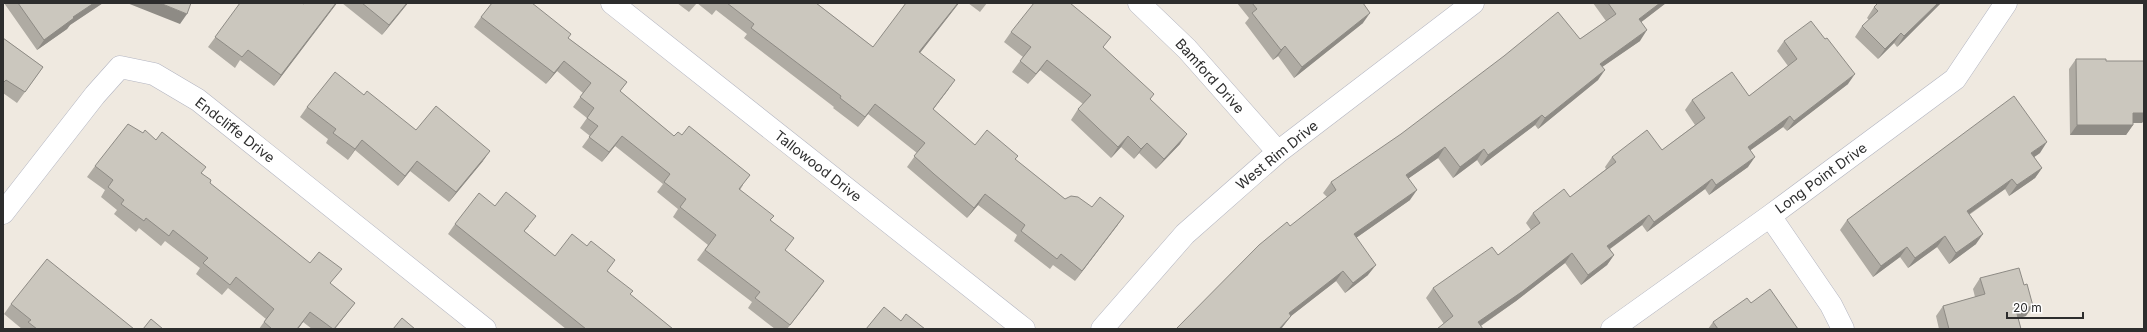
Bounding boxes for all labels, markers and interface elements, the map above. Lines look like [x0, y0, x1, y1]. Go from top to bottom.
street label: Bamford Drive [1172, 35, 1248, 117]
street label: Endcliffe Drive [192, 93, 278, 166]
street label: West Rim Drive [1232, 116, 1321, 193]
street label: Tallowood Drive [771, 126, 865, 205]
street label: Long Point Drive [1771, 139, 1870, 217]
scale bar [2007, 294, 2083, 320]
text: 20 m [2013, 300, 2042, 315]

